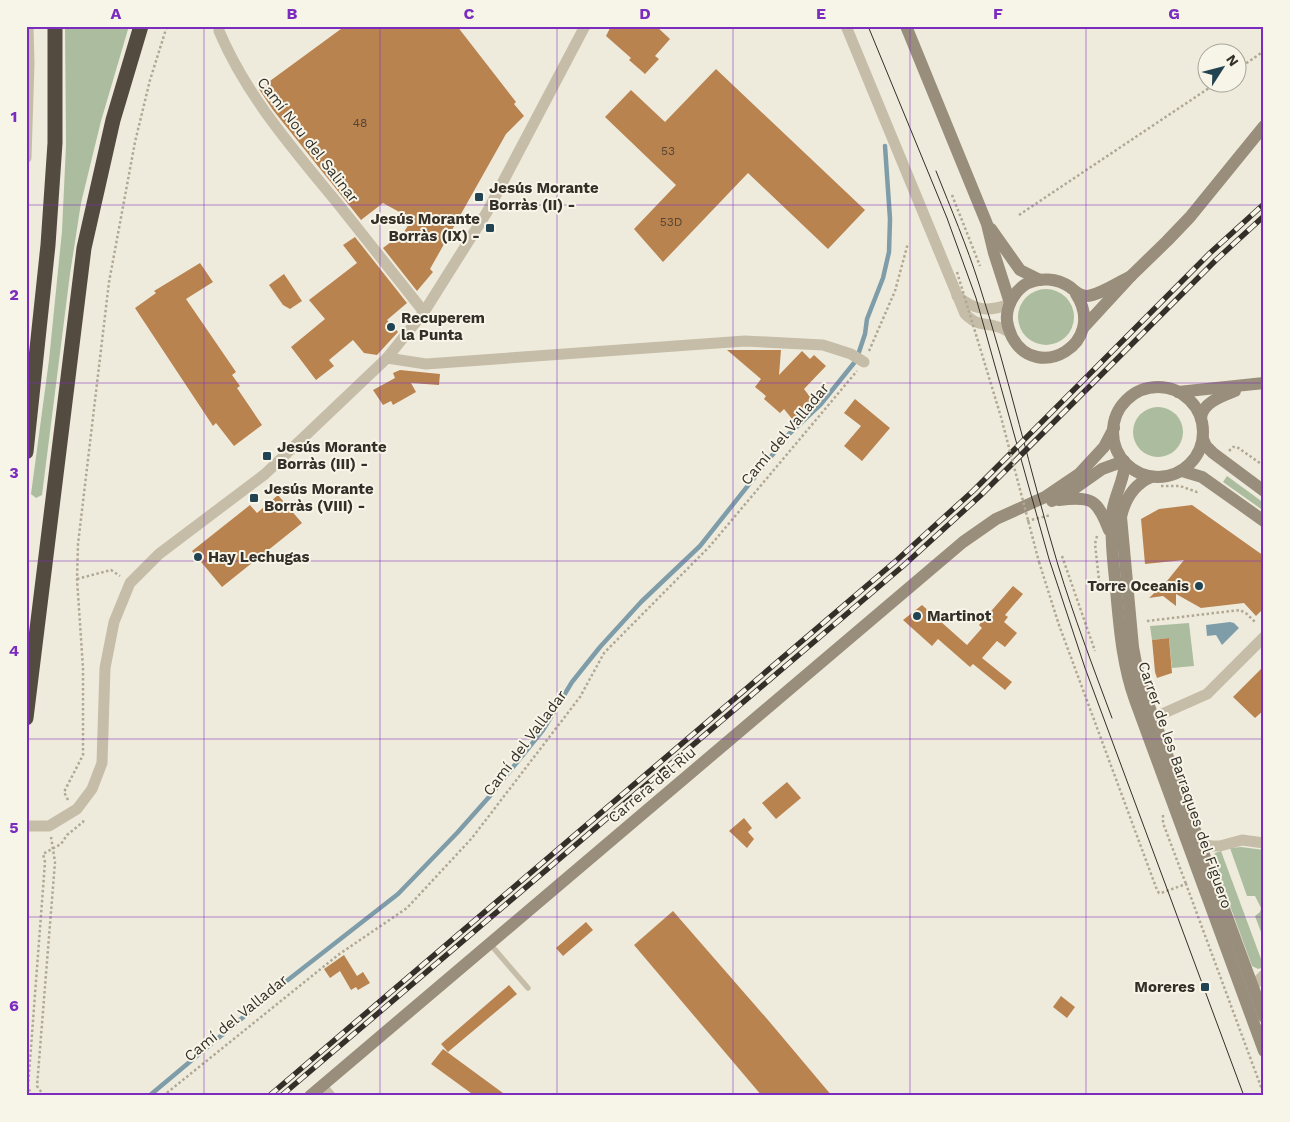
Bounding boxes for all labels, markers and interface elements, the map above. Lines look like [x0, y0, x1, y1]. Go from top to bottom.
text: A [111, 4, 122, 23]
text: B [287, 4, 298, 23]
text: C [464, 4, 475, 23]
text: D [639, 4, 651, 23]
text: E [816, 4, 826, 23]
text: F [993, 4, 1003, 23]
text: G [1168, 4, 1180, 23]
north arrow [1198, 42, 1248, 92]
text: N [1223, 51, 1242, 69]
street label: Camí Nou del Salinar [253, 74, 363, 206]
text: 1 [11, 107, 17, 126]
house number: 48 [353, 116, 367, 130]
house number: 53 [661, 144, 675, 158]
place label: Jesús Morante Borràs (II) - [489, 179, 599, 214]
marker: Jesús Morante Borràs (II) - [473, 191, 485, 203]
place label: Jesús Morante Borràs (IX) - [370, 210, 480, 245]
house number: 53D [660, 215, 682, 229]
marker: Jesús Morante Borràs (IX) - [484, 222, 496, 234]
text: 2 [9, 285, 19, 304]
place label: Recuperem la Punta [401, 309, 485, 344]
marker: Recuperem la Punta [385, 321, 397, 333]
street label: Camí del Valladar [737, 379, 833, 489]
place label: Jesús Morante Borràs (III) - [277, 438, 387, 473]
marker: Jesús Morante Borràs (III) - [261, 450, 273, 462]
text: 3 [9, 463, 19, 482]
place label: Jesús Morante Borràs (VIII) - [264, 480, 374, 515]
marker: Jesús Morante Borràs (VIII) - [248, 492, 260, 504]
place label: Hay Lechugas [208, 548, 310, 566]
marker: Hay Lechugas [192, 551, 204, 563]
place label: Torre Oceanis [1087, 577, 1189, 595]
marker: Torre Oceanis [1193, 580, 1205, 592]
place label: Martinot [927, 607, 992, 625]
marker: Martinot [911, 610, 923, 622]
text: 4 [9, 641, 19, 660]
street label: Carrer de les Barraques del Figuero [1134, 659, 1236, 911]
street label: Camí del Valladar [479, 687, 571, 799]
street label: Carrera del Riu [604, 743, 700, 827]
text: 5 [9, 818, 19, 837]
street label: Camí del Valladar [181, 971, 291, 1065]
place label: Moreres [1134, 978, 1195, 996]
marker: Moreres [1199, 981, 1211, 993]
text: 6 [9, 996, 19, 1015]

